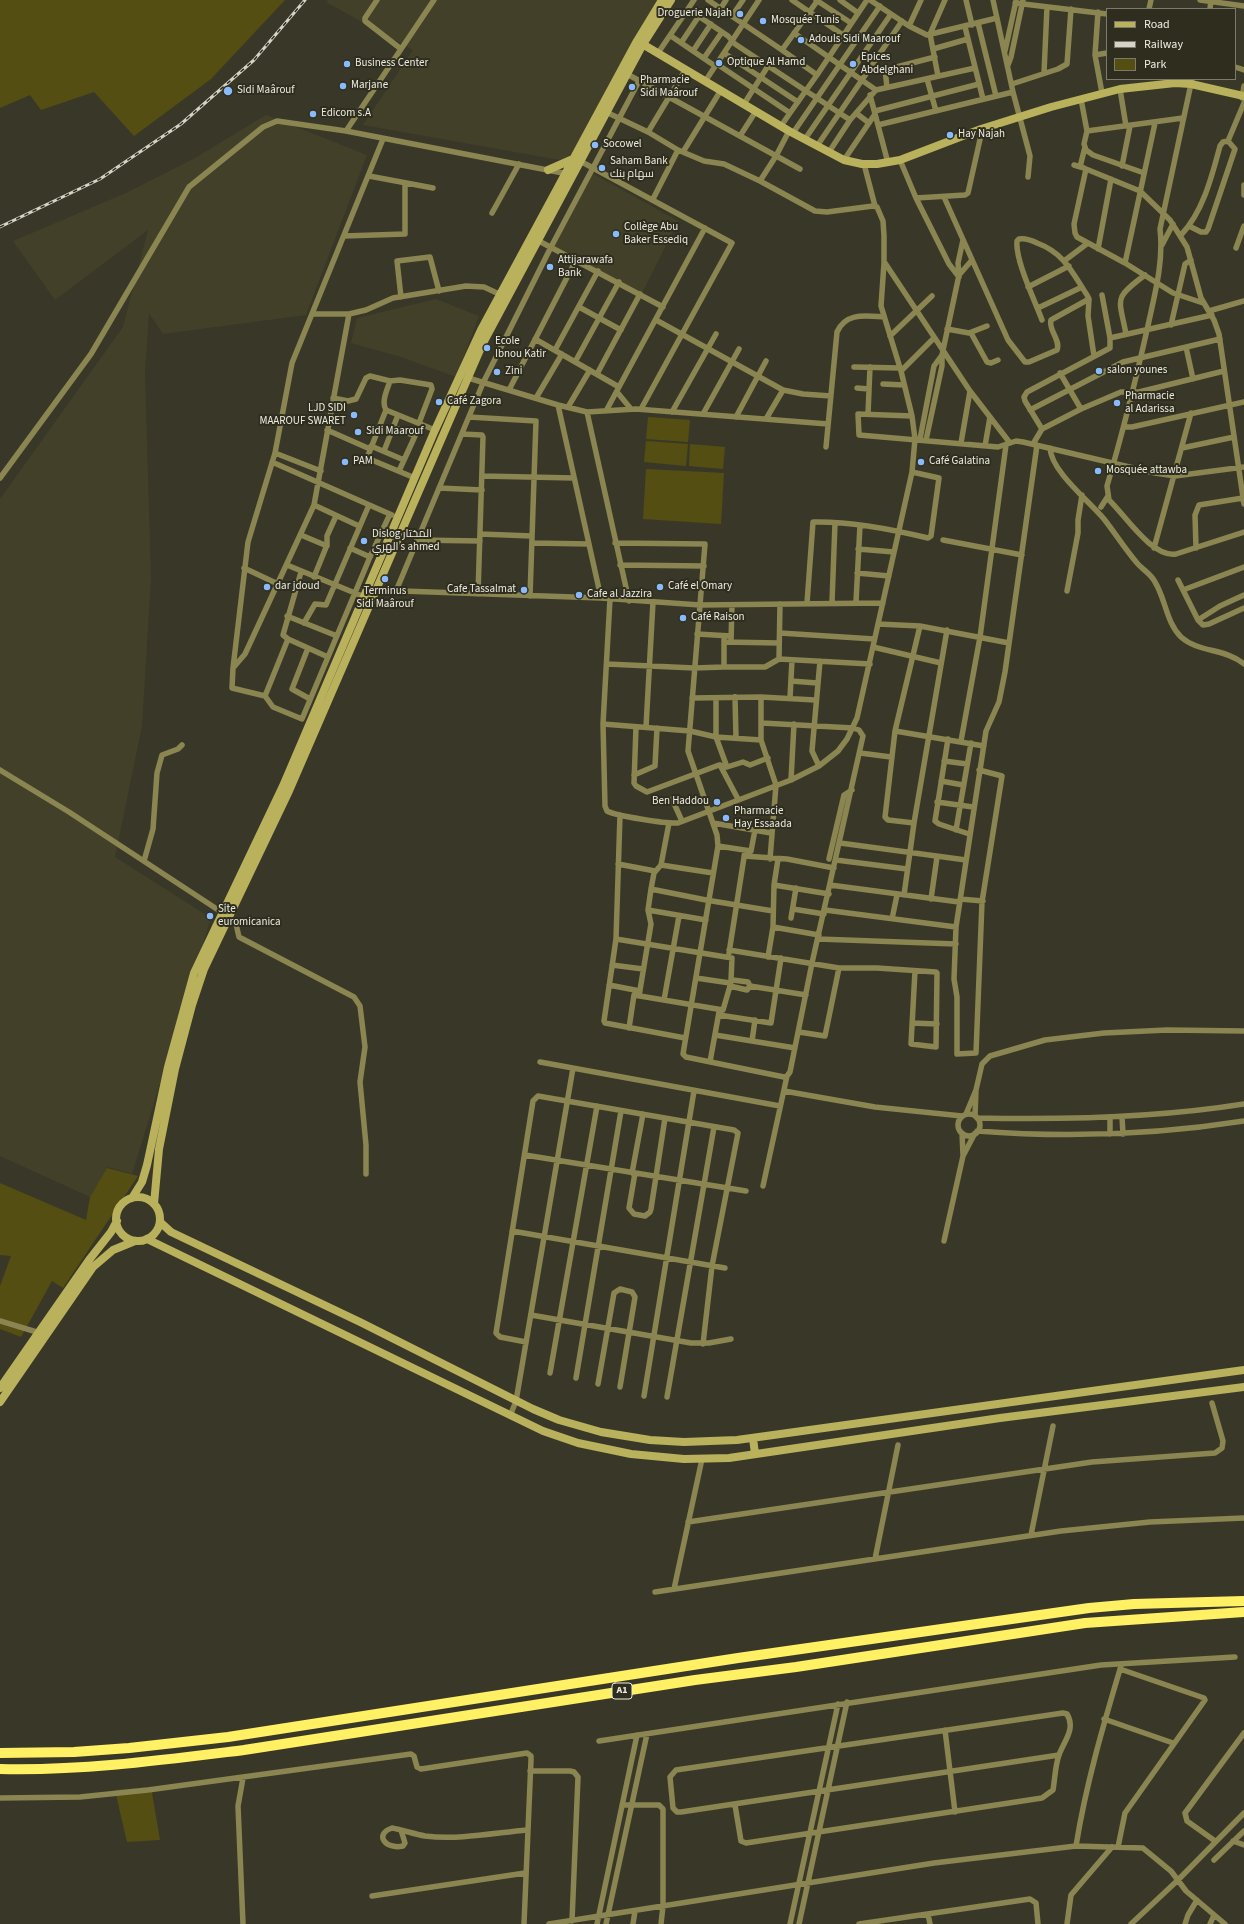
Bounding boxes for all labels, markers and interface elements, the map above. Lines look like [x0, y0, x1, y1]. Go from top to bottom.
place label: Droguerie Najah [657, 7, 732, 21]
legend [1106, 8, 1236, 80]
marker: Droguerie Najah [735, 9, 745, 19]
place label: Mosquée Tunis [771, 14, 839, 28]
marker: Mosquée Tunis [758, 16, 768, 26]
text: Road [1144, 16, 1170, 33]
place label: Adouls Sidi Maarouf [809, 33, 900, 47]
marker: Adouls Sidi Maarouf [796, 35, 806, 45]
text: Railway [1144, 36, 1183, 53]
place label: Epices Abdelghani [861, 51, 913, 77]
place label: Optique Al Hamd [727, 56, 805, 70]
text: Park [1144, 56, 1166, 73]
place label: Business Center [355, 57, 428, 71]
marker: Optique Al Hamd [714, 58, 724, 68]
marker: Business Center [342, 59, 352, 69]
marker: Epices Abdelghani [848, 59, 858, 69]
place label: Pharmacie Sidi Maârouf [640, 74, 698, 100]
place label: Marjane [351, 79, 388, 93]
marker: Marjane [338, 81, 348, 91]
marker: Pharmacie Sidi Maârouf [627, 82, 637, 92]
place label: Sidi Maârouf [237, 84, 295, 98]
marker: Sidi Maârouf [222, 85, 234, 97]
place label: Edicom s.A [321, 107, 371, 121]
marker: Edicom s.A [308, 109, 318, 119]
place label: Hay Najah [958, 128, 1005, 142]
marker: Hay Najah [945, 130, 955, 140]
place label: Socowel [603, 138, 642, 152]
marker: Socowel [590, 140, 600, 150]
place label: Saham Bank سهام بنك [610, 155, 668, 181]
marker: Saham Bank سهام بنك [597, 163, 607, 173]
place label: Collège Abu Baker Essediq [624, 221, 688, 247]
marker: Collège Abu Baker Essediq [611, 229, 621, 239]
place label: Attijarawafa Bank [558, 254, 613, 280]
marker: Attijarawafa Bank [545, 262, 555, 272]
place label: Ecole Ibnou Katir [495, 335, 546, 361]
marker: Ecole Ibnou Katir [482, 343, 492, 353]
place label: salon younes [1107, 364, 1167, 378]
place label: Zini [505, 365, 522, 379]
marker: salon younes [1094, 366, 1104, 376]
marker: Zini [492, 367, 502, 377]
place label: Pharmacie al Adarissa [1125, 390, 1174, 416]
place label: Café Zagora [447, 395, 501, 409]
marker: Café Zagora [434, 397, 444, 407]
marker: Pharmacie al Adarissa [1112, 398, 1122, 408]
place label: LJD SIDI MAAROUF SWARET [259, 402, 346, 428]
marker: LJD SIDI MAAROUF SWARET [349, 410, 359, 420]
place label: Sidi Maarouf [366, 425, 424, 439]
marker: Sidi Maarouf [353, 427, 363, 437]
place label: PAM [353, 455, 373, 469]
place label: Café Galatina [929, 455, 990, 469]
marker: PAM [340, 457, 350, 467]
marker: Café Galatina [916, 457, 926, 467]
place label: Mosquée attawba [1106, 464, 1187, 478]
marker: Mosquée attawba [1093, 466, 1103, 476]
place label: Dislog المختار الهري s ahmed [372, 528, 440, 554]
marker: Dislog المختار الهري s ahmed [359, 536, 369, 546]
marker: Terminus Sidi Maârouf [380, 574, 390, 584]
place label: dar jdoud [275, 580, 320, 594]
place label: Café el Omary [668, 580, 732, 594]
marker: dar jdoud [262, 582, 272, 592]
marker: Café el Omary [655, 582, 665, 592]
place label: Cafe Tassalmat [447, 583, 516, 597]
place label: Terminus Sidi Maârouf [356, 585, 414, 611]
marker: Cafe Tassalmat [519, 585, 529, 595]
place label: Cafe al Jazzira [587, 588, 652, 602]
marker: Cafe al Jazzira [574, 590, 584, 600]
place label: Café Raison [691, 611, 745, 625]
marker: Café Raison [678, 613, 688, 623]
place label: Ben Haddou [652, 795, 709, 809]
marker: Ben Haddou [712, 797, 722, 807]
place label: Pharmacie Hay Essaada [734, 805, 792, 831]
marker: Pharmacie Hay Essaada [721, 813, 731, 823]
place label: Site euromicanica [218, 903, 281, 929]
marker: Site euromicanica [205, 911, 215, 921]
road number: A1 [612, 1683, 632, 1699]

